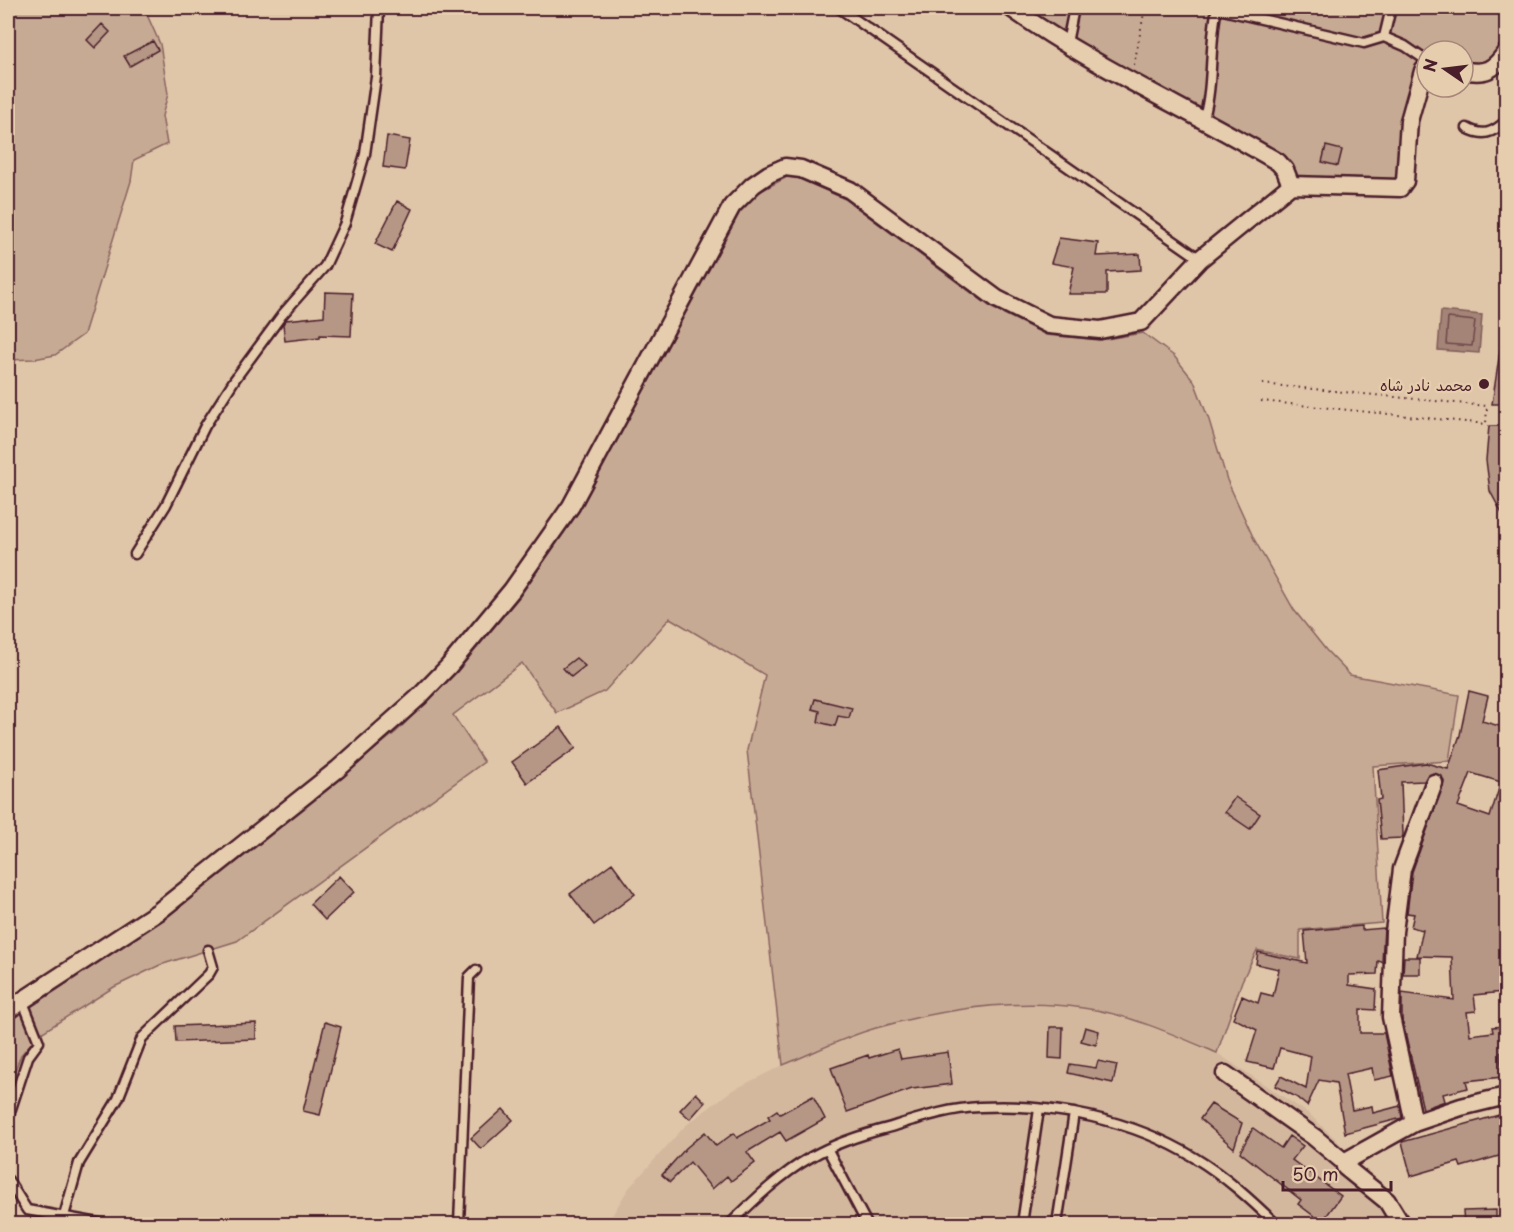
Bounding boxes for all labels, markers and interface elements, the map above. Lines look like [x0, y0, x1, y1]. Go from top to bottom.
north arrow [1415, 39, 1475, 99]
text: N [1416, 56, 1443, 74]
place label: محمد نادر شاه [1380, 373, 1472, 396]
marker: محمد نادر شاه [1477, 377, 1491, 391]
scale bar [1283, 1154, 1391, 1192]
text: 50 m [1292, 1160, 1339, 1187]

